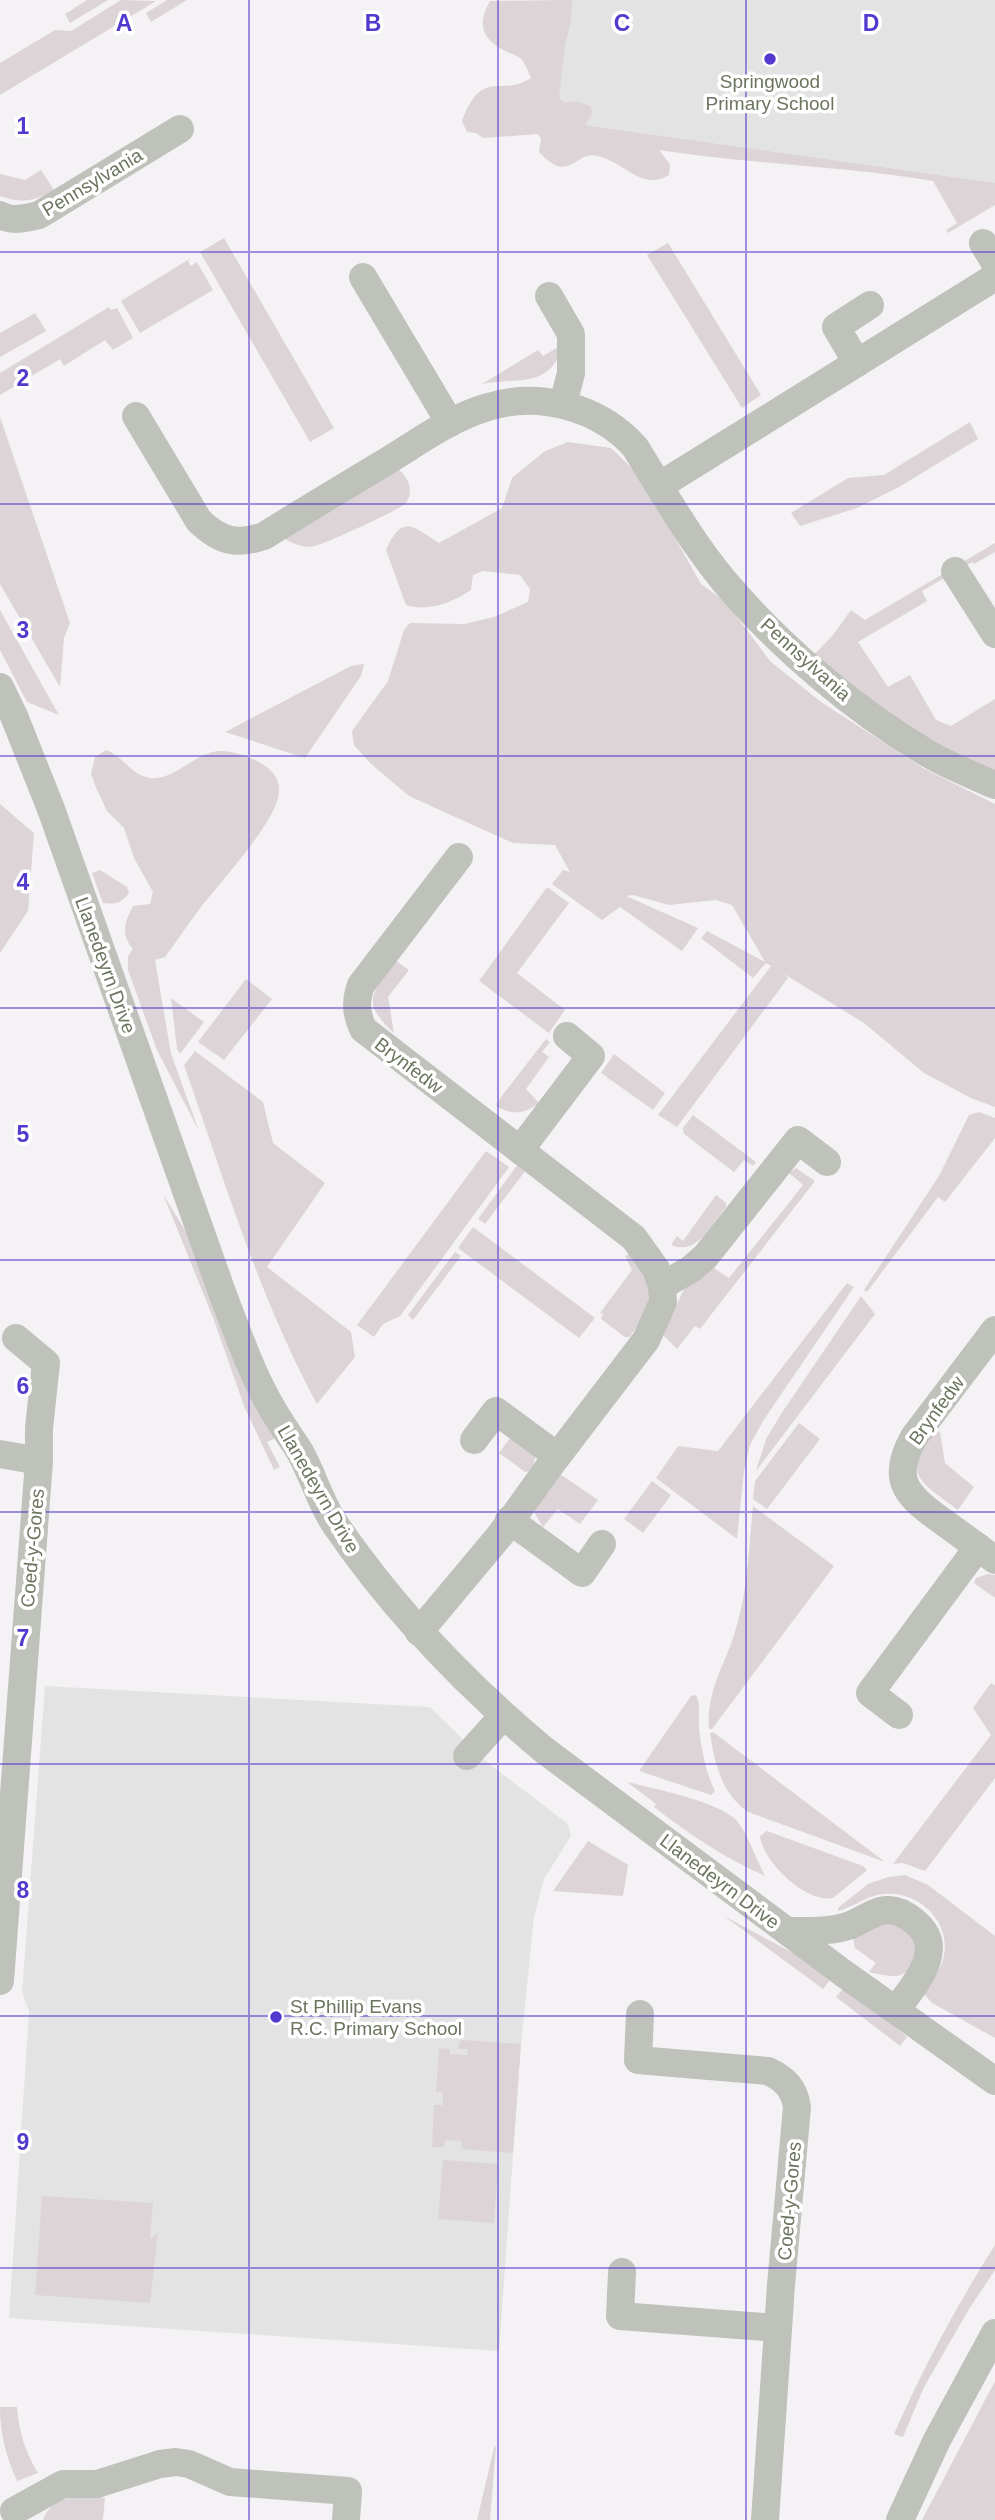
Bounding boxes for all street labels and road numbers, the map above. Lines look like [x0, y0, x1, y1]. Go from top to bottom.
street label: Pennsylvania [38, 144, 146, 221]
street label: Pennsylvania [757, 614, 855, 705]
street label: Llanedeyrn Drive [71, 894, 140, 1036]
street label: Brynfedw [371, 1033, 447, 1098]
street label: Brynfedw [905, 1372, 968, 1449]
street label: Llanedeyrn Drive [274, 1422, 364, 1557]
street label: Coed-y-Gores [17, 1488, 48, 1608]
street label: Llanedeyrn Drive [656, 1830, 783, 1933]
street label: Coed-y-Gores [774, 2141, 805, 2261]

